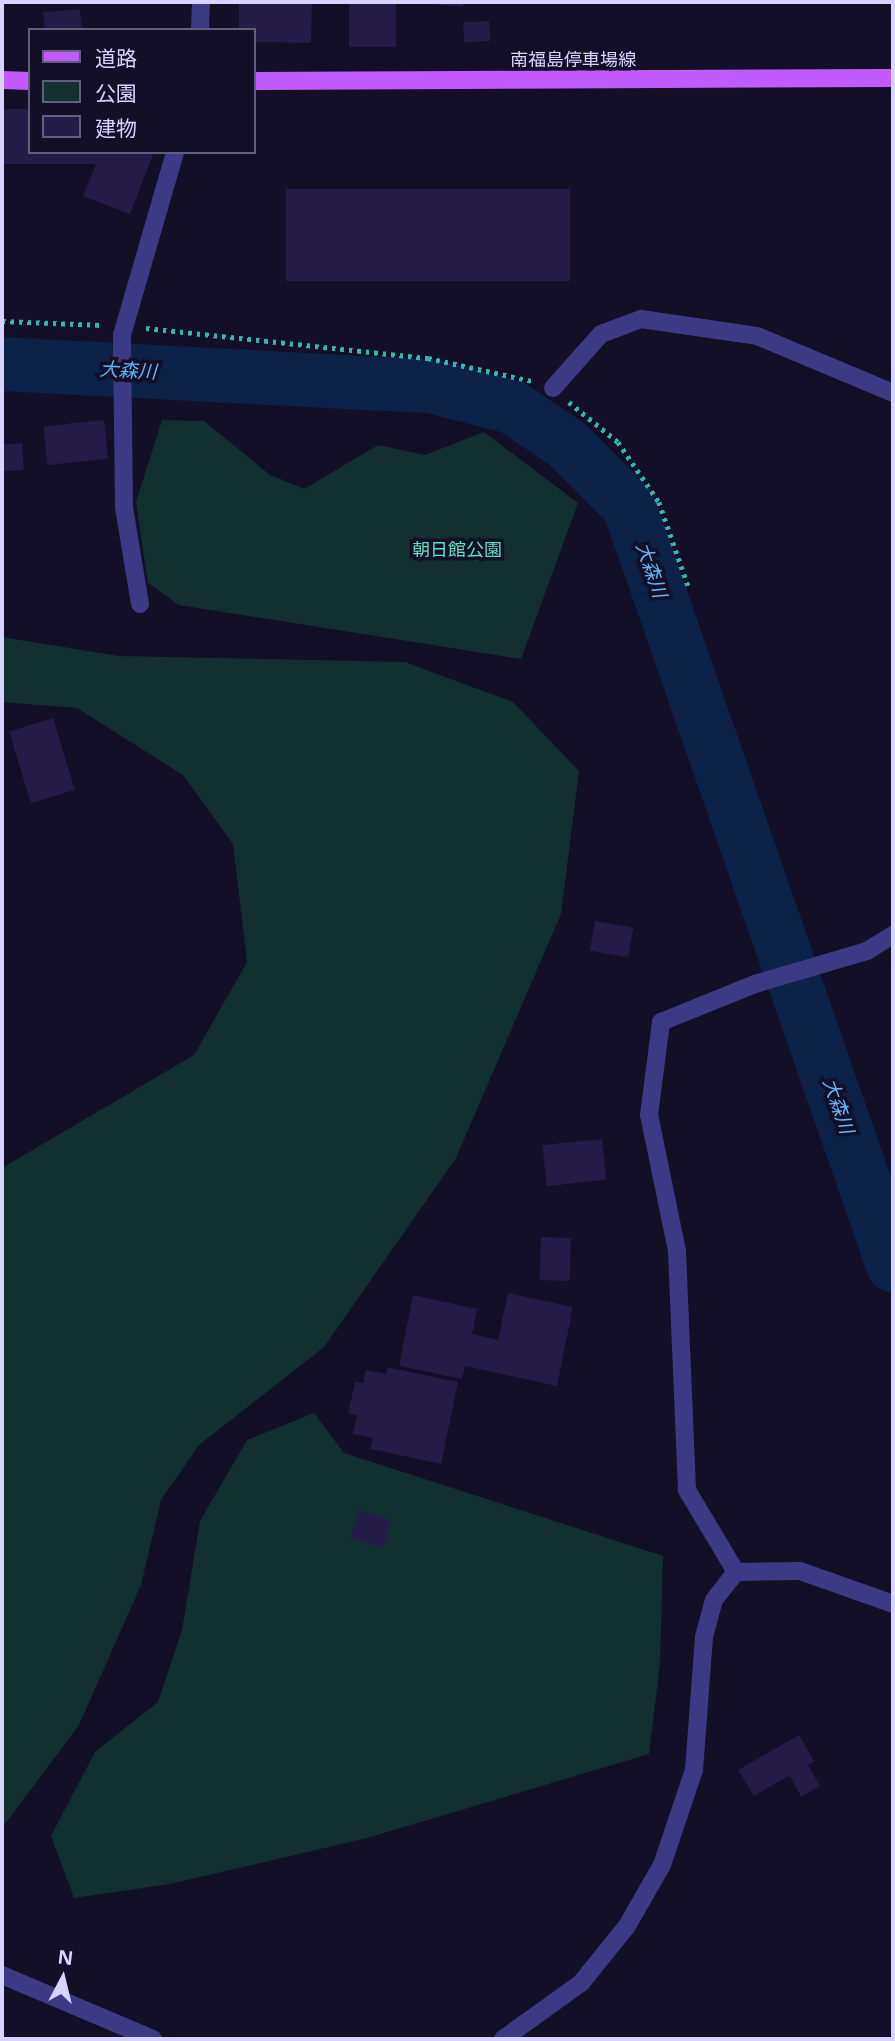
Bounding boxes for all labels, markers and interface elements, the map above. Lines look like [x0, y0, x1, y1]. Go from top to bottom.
legend [28, 28, 256, 154]
text: 道路 [95, 44, 137, 72]
street label: 南福島停車場線 [510, 48, 636, 70]
text: 公園 [95, 79, 137, 107]
text: 建物 [95, 114, 137, 142]
water label: 大森川 [99, 358, 157, 384]
park label: 朝日館公園 [412, 538, 502, 560]
water label: 大森川 [631, 539, 671, 601]
water label: 大森川 [818, 1075, 858, 1137]
north arrow [28, 1943, 98, 2013]
text: N [56, 1943, 75, 1971]

